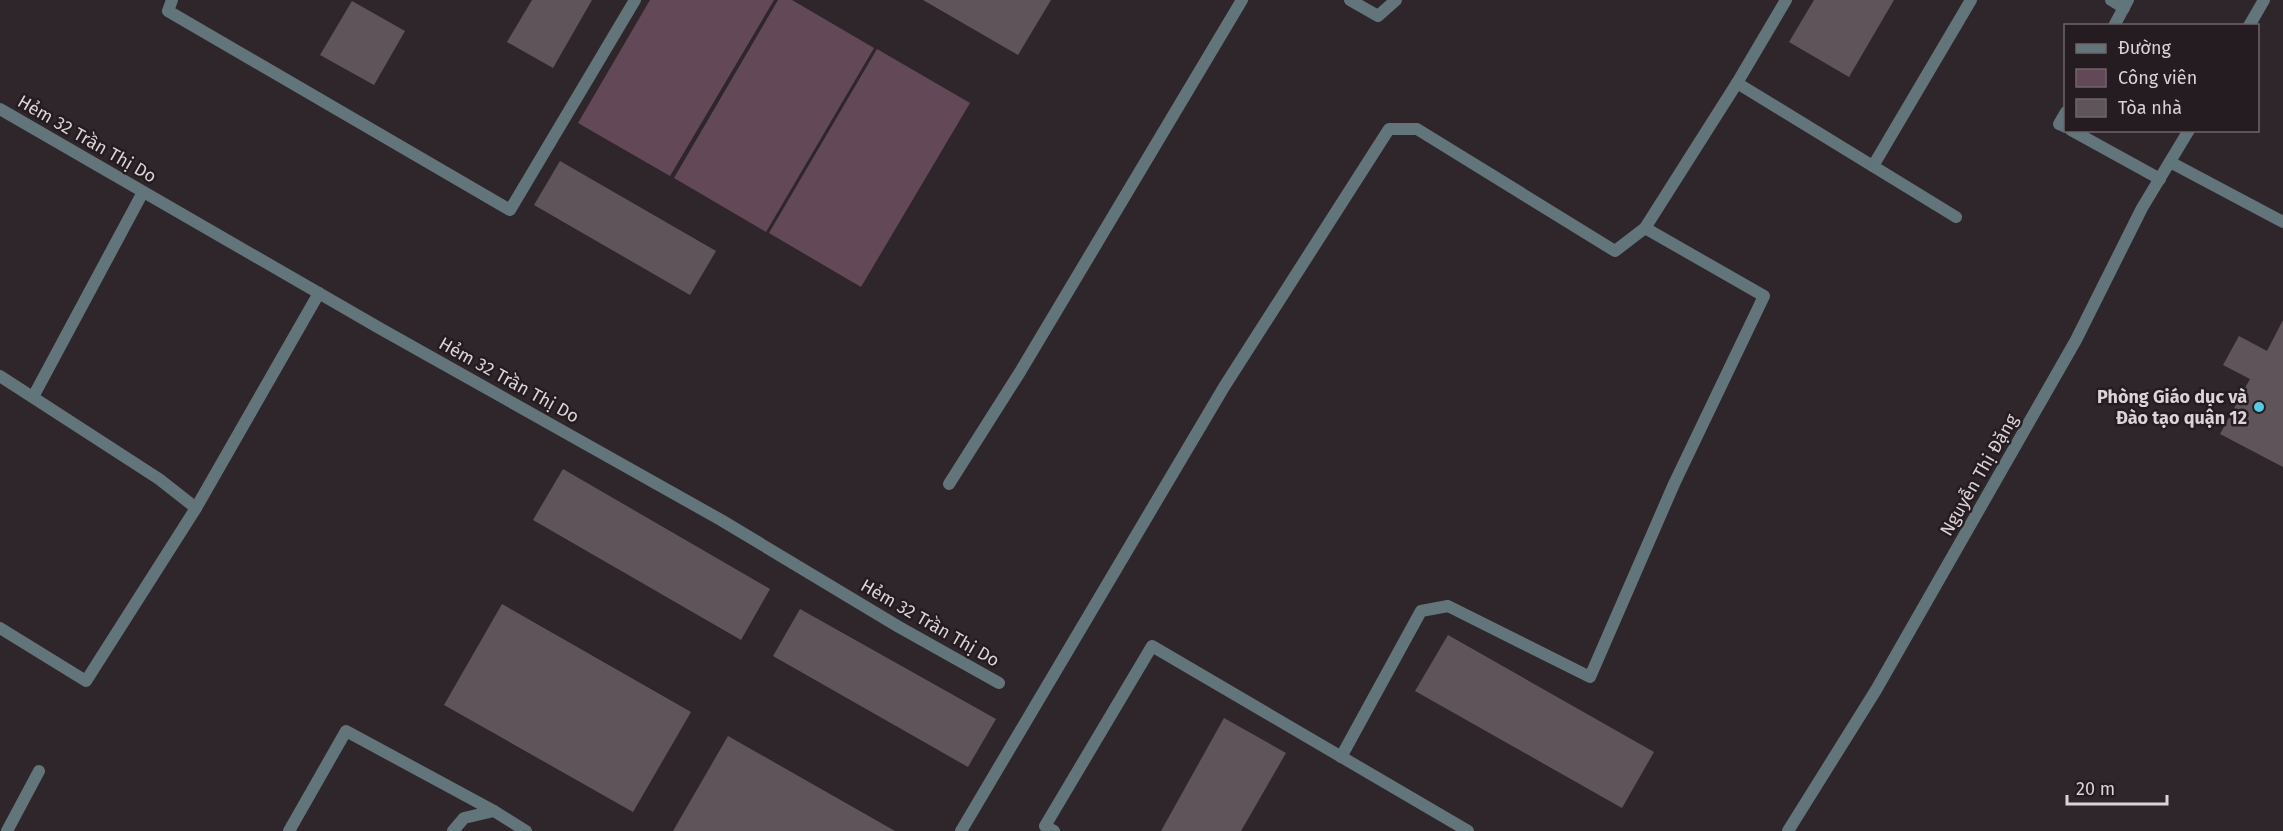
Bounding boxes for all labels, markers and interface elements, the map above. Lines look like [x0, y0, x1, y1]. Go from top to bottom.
legend [2064, 24, 2259, 132]
text: Đường [2118, 37, 2172, 59]
text: Công viên [2118, 67, 2197, 89]
street label: Hẻm 32 Trần Thị Do [14, 90, 160, 188]
text: Tòa nhà [2118, 97, 2182, 119]
street label: Hẻm 32 Trần Thị Do [435, 332, 583, 428]
place label: Phòng Giáo dục và Đào tạo quận 12 [2097, 386, 2247, 429]
marker: Phòng Giáo dục và Đào tạo quận 12 [2252, 400, 2266, 414]
street label: Nguyễn Thị Đặng [1934, 409, 2023, 540]
street label: Hẻm 32 Trần Thị Do [857, 574, 1003, 672]
scale bar [2067, 768, 2168, 806]
text: 20 m [2076, 778, 2115, 800]

